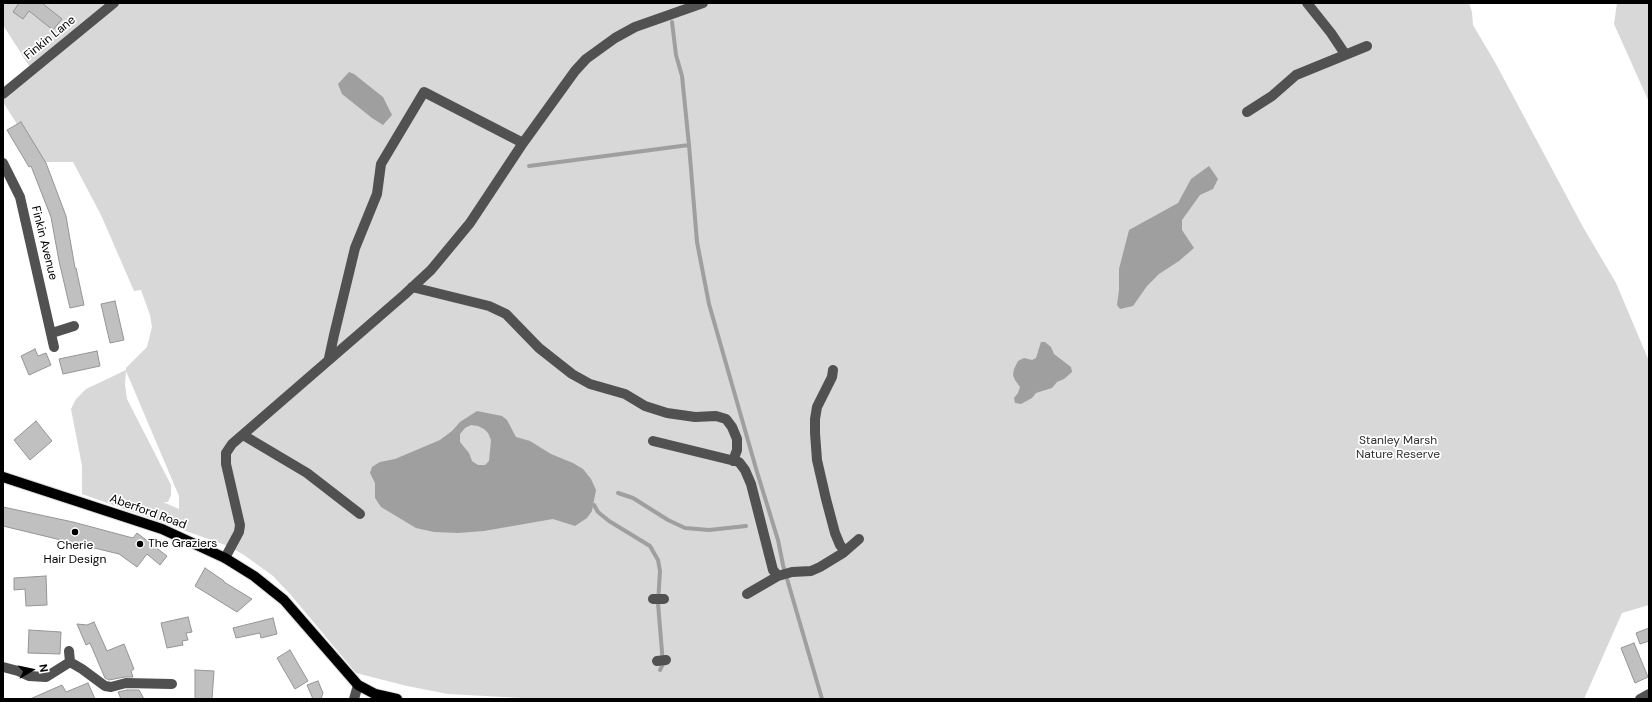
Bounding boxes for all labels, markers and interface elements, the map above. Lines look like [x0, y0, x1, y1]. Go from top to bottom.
street label: Finkin Lane [21, 13, 79, 63]
street label: Finkin Avenue [28, 204, 60, 282]
park label: Stanley Marsh Nature Reserve [1356, 434, 1440, 462]
street label: Aberford Road [108, 491, 188, 533]
marker: Cherie Hair Design [70, 527, 80, 537]
place label: The Graziers [148, 537, 217, 551]
place label: Cherie Hair Design [44, 539, 106, 567]
marker: The Graziers [135, 539, 145, 549]
north arrow [12, 650, 52, 690]
text: N [36, 663, 51, 673]

